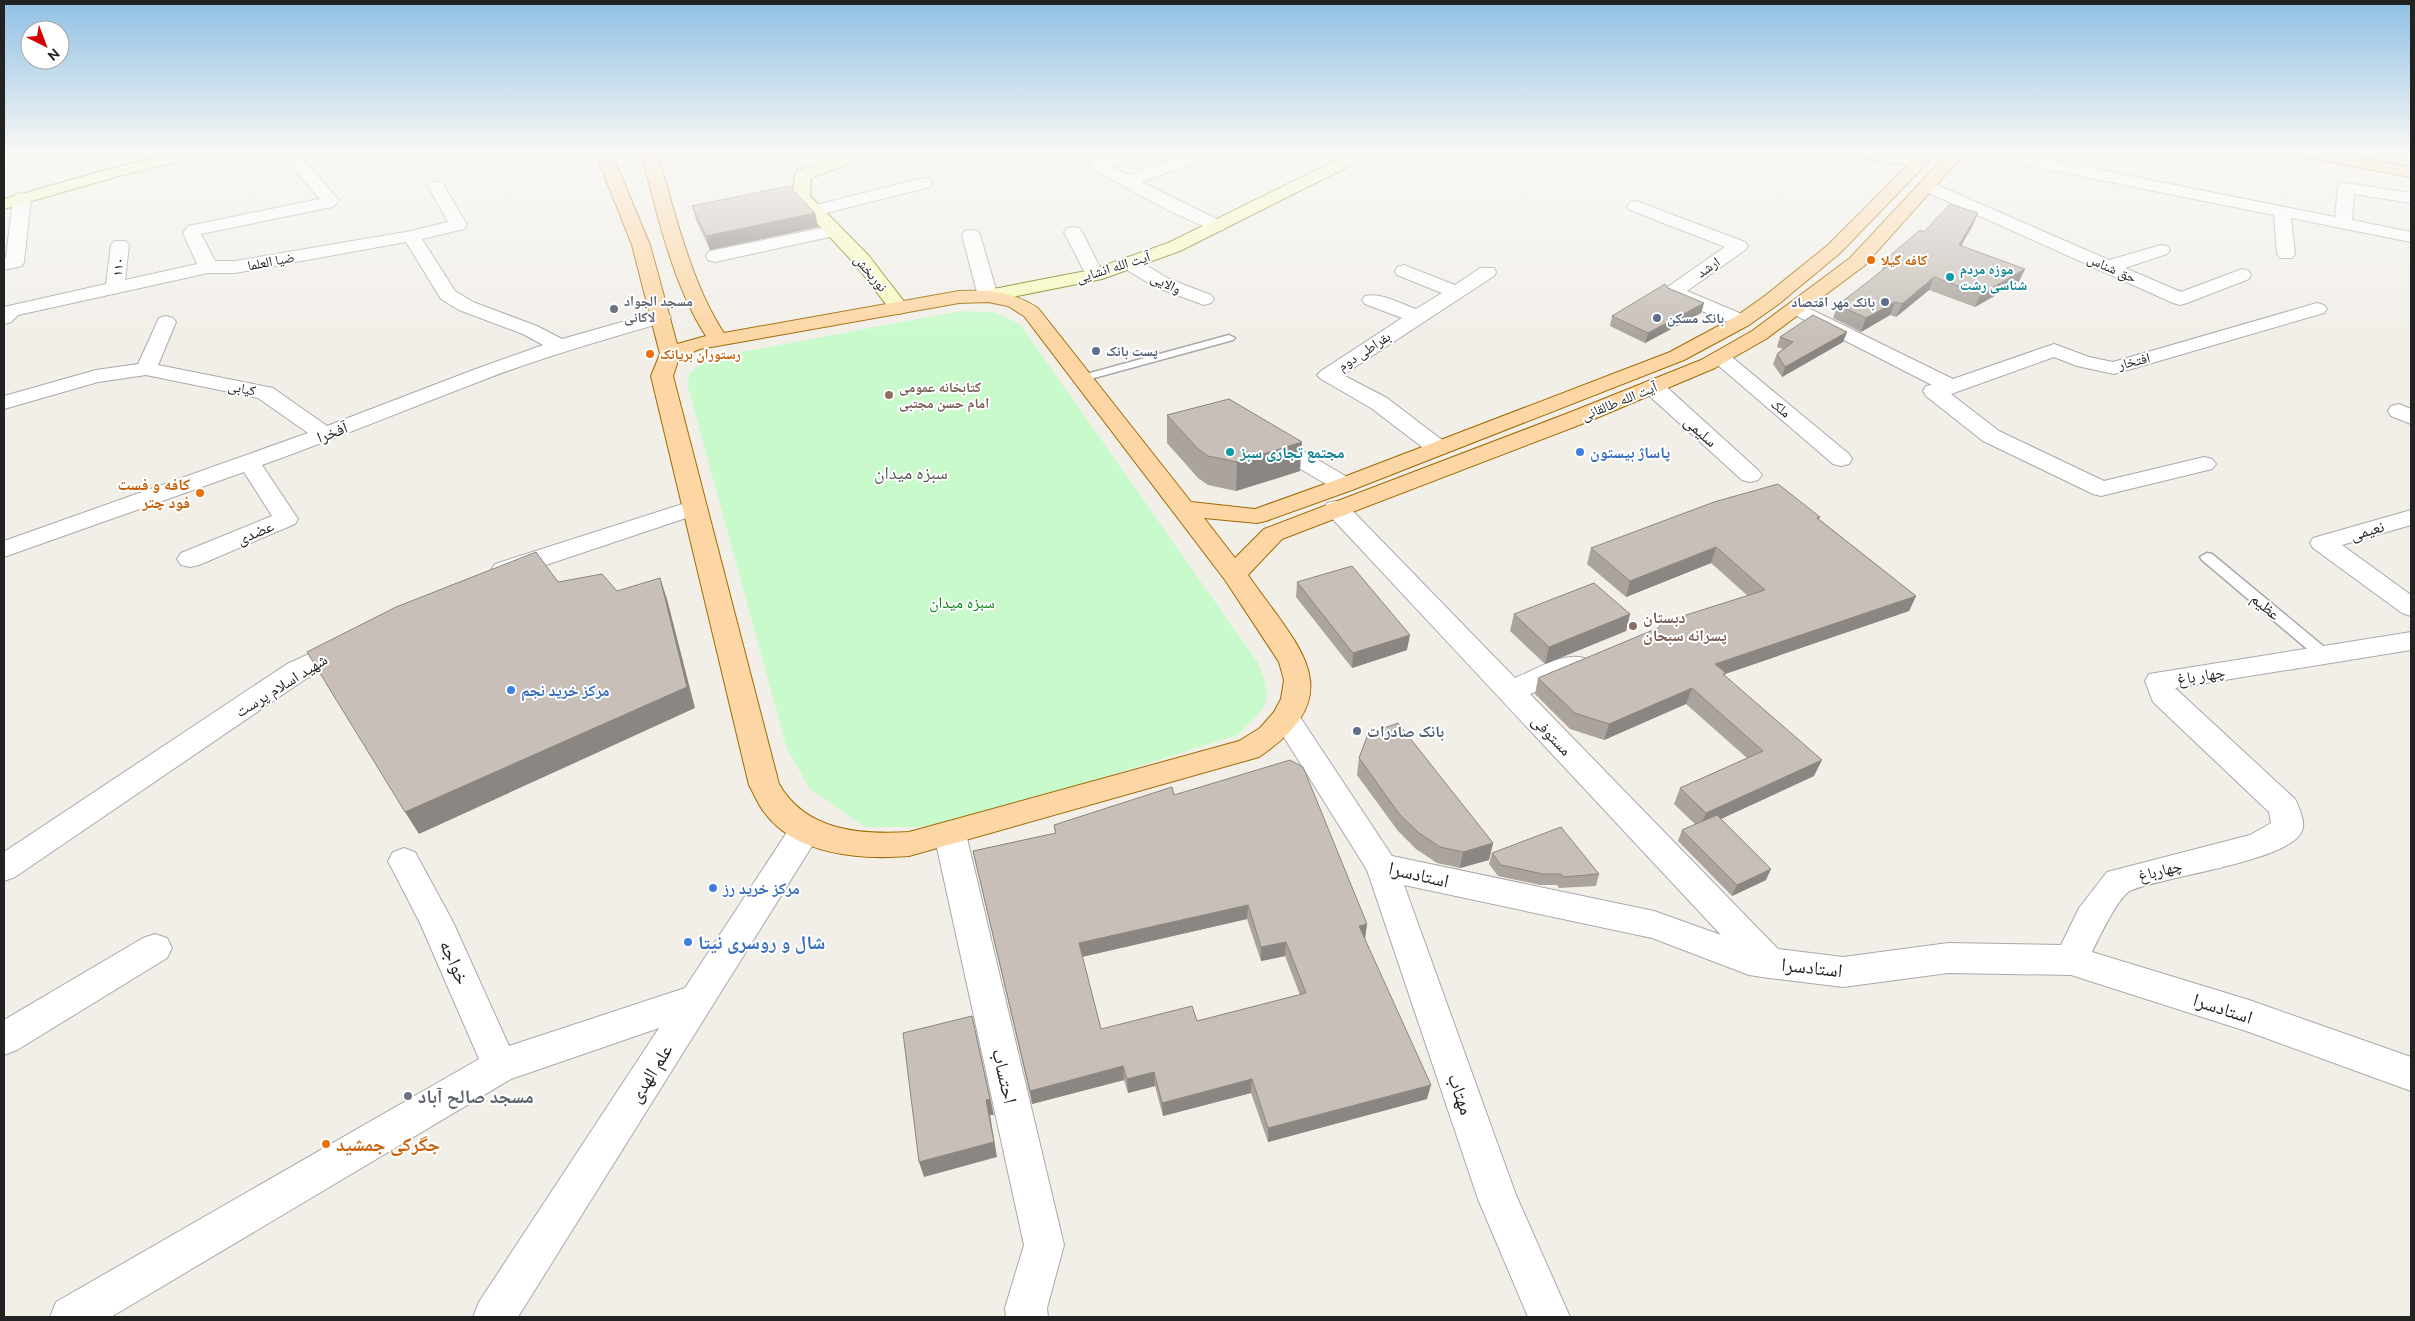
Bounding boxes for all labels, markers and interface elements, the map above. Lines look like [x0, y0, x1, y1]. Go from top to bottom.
north arrow [20, 20, 70, 70]
text: N [44, 45, 63, 64]
street label: آیت الله انشایی [1074, 248, 1153, 287]
street label: ضیا العلما [246, 249, 296, 274]
street label: حق شناس [2084, 250, 2139, 288]
street label: نوربخش [850, 251, 891, 295]
place label: کافه گیلا [1881, 252, 1927, 268]
street label: ارشد [1693, 253, 1723, 281]
marker: کافه گیلا [1865, 254, 1877, 266]
street label: ۱۱۰ [109, 257, 127, 277]
place label: موزه مردم شناسی رشت [1960, 261, 2027, 294]
street label: والایی [1148, 269, 1184, 298]
marker: موزه مردم شناسی رشت [1944, 271, 1956, 283]
place label: مسجد الجواد لاکانی [624, 293, 693, 326]
place label: بانک مهر اقتصاد [1791, 294, 1875, 311]
marker: بانک مهر اقتصاد [1879, 296, 1891, 308]
marker: مسجد الجواد لاکانی [608, 303, 620, 315]
place label: بانک مسکن [1667, 310, 1724, 327]
marker: بانک مسکن [1651, 312, 1663, 324]
street label: بقراطی دوم [1335, 328, 1395, 376]
place label: پست بانک [1106, 343, 1158, 360]
marker: پست بانک [1090, 345, 1102, 357]
place label: رستوران بریانک [660, 346, 741, 363]
marker: رستوران بریانک [644, 348, 656, 360]
street label: افتخار [2115, 349, 2152, 374]
street label: کیابی [227, 377, 257, 400]
street label: آیت الله طالقانی [1579, 378, 1660, 424]
place label: کتابخانه عمومی امام حسن مجتبی [899, 379, 989, 413]
marker: کتابخانه عمومی امام حسن مجتبی [883, 389, 895, 401]
street label: ملک [1768, 395, 1794, 421]
street label: سلیمی [1680, 412, 1721, 452]
street label: آفخرا [314, 418, 351, 447]
place label: مجتمع تجاری سبز [1239, 443, 1345, 463]
place label: پاساژ بیستون [1590, 443, 1670, 462]
marker: مجتمع تجاری سبز [1224, 446, 1236, 458]
marker: پاساژ بیستون [1574, 446, 1586, 458]
district label: سبزه میدان [874, 462, 948, 484]
place label: کافه و فست فود چتر [117, 475, 190, 511]
marker: کافه و فست فود چتر [194, 487, 206, 499]
street label: عضدی [234, 516, 277, 550]
street label: نعیمی [2348, 517, 2387, 545]
street label: عظیم [2247, 589, 2284, 625]
park label: سبزه میدان [929, 593, 995, 613]
place label: دبستان پسرانه سبحان [1643, 608, 1727, 645]
marker: دبستان پسرانه سبحان [1627, 620, 1639, 632]
street label: شهید اسلام پرست [232, 650, 331, 722]
street label: چهار باغ [2176, 662, 2227, 690]
place label: مرکز خرید نجم [521, 681, 610, 702]
marker: مرکز خرید نجم [505, 684, 517, 696]
street label: مستوفی [1527, 711, 1575, 760]
place label: بانک صادرات [1367, 722, 1444, 741]
marker: بانک صادرات [1351, 725, 1363, 737]
street label: استادسرا [1386, 856, 1451, 893]
street label: چهارباغ [2136, 856, 2184, 886]
place label: مرکز خرید رز [722, 879, 800, 897]
marker: مرکز خرید رز [707, 882, 719, 894]
place label: شال و روسری نیتا [698, 931, 825, 954]
street label: خواجه [435, 936, 474, 988]
marker: شال و روسری نیتا [682, 936, 694, 948]
street label: استادسرا [1780, 953, 1844, 982]
street label: استادسرا [2190, 988, 2256, 1029]
street label: علم الهدی [623, 1039, 679, 1108]
street label: احتساب [987, 1046, 1022, 1106]
street label: مهتاب [1443, 1070, 1478, 1118]
place label: مسجد صالح آباد [418, 1085, 534, 1109]
marker: مسجد صالح آباد [402, 1090, 414, 1102]
place label: جگرکی جمشید [336, 1133, 440, 1156]
marker: جگرکی جمشید [320, 1138, 332, 1150]

